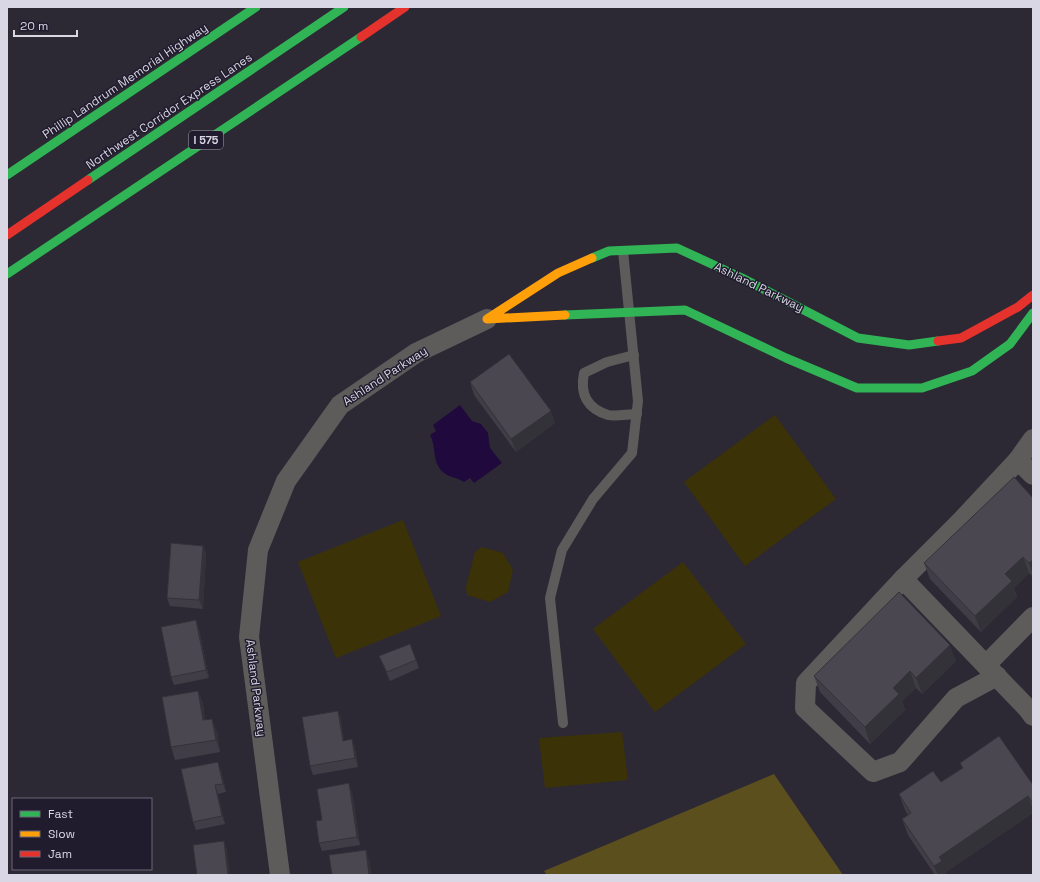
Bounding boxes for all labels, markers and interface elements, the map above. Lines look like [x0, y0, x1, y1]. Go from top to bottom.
scale bar [14, 12, 77, 38]
text: 20 m [20, 18, 48, 34]
street label: Phillip Landrum Memorial Highway [39, 20, 211, 142]
street label: Northwest Corridor Express Lanes [83, 49, 255, 173]
road number: I 575 [189, 131, 223, 149]
street label: Ashland Parkway [712, 258, 806, 316]
street label: Ashland Parkway [340, 343, 430, 409]
street label: Ashland Parkway [242, 638, 270, 738]
legend [12, 798, 152, 870]
text: Fast [48, 806, 73, 822]
text: Slow [48, 826, 75, 842]
text: Jam [48, 846, 72, 862]

